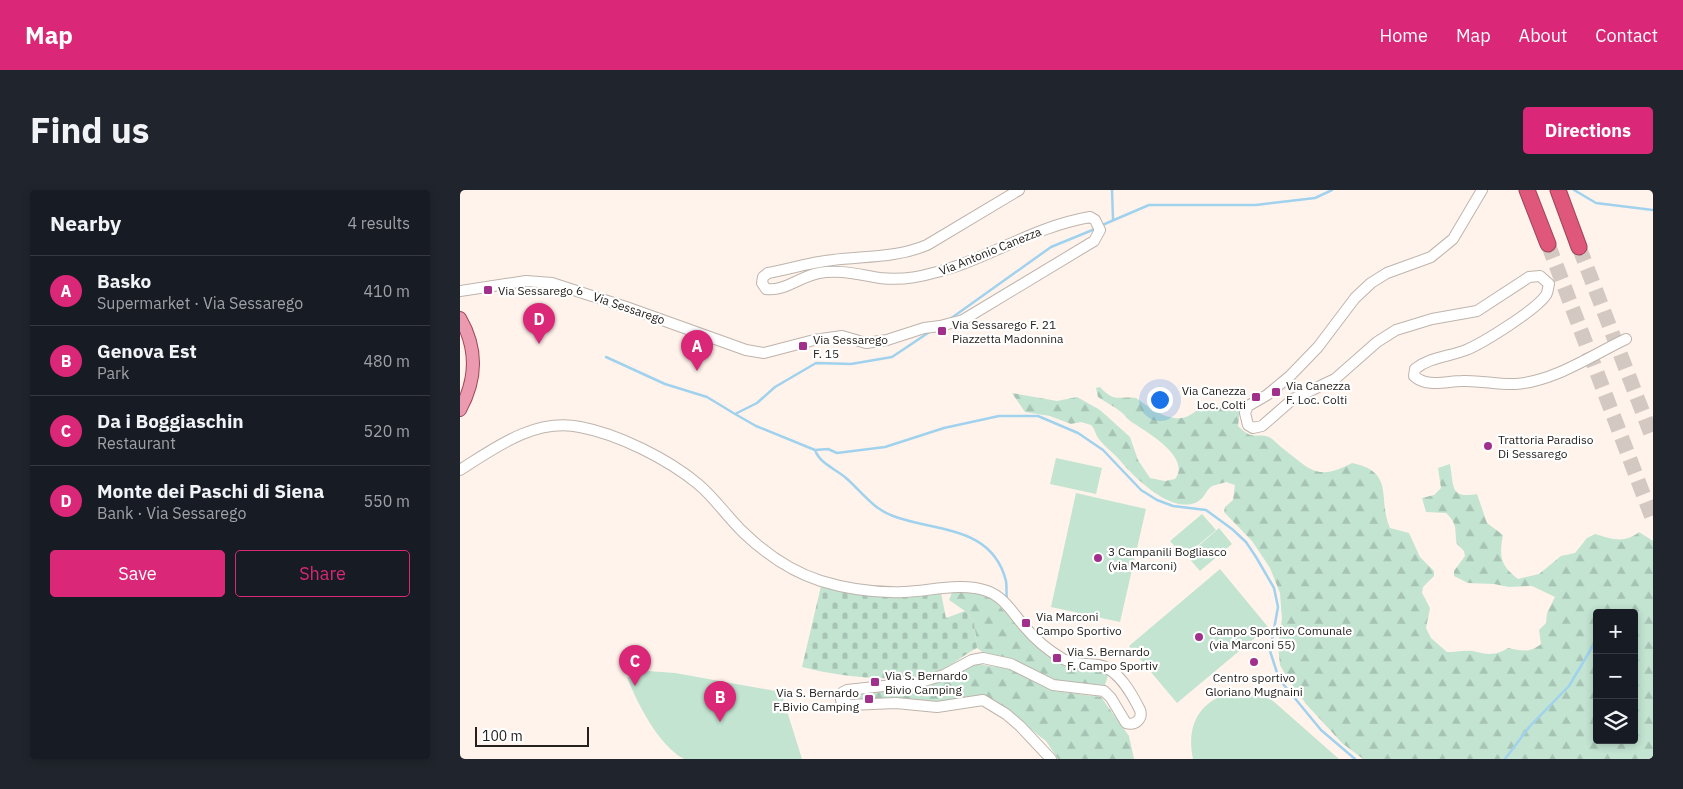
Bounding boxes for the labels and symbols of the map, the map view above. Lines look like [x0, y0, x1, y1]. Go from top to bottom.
street label: Via Antonio Canezza [937, 223, 1044, 278]
place label: Via Sessarego 6 [498, 283, 583, 298]
marker: Via Sessarego 6 [482, 284, 494, 296]
street label: Via Sessarego [591, 289, 667, 327]
pin: D [523, 303, 555, 344]
place label: Via Sessarego F. 21 Piazzetta Madonnina [952, 317, 1064, 346]
marker: Via Sessarego F. 21 Piazzetta Madonnina [936, 325, 948, 337]
pin: A [681, 330, 713, 371]
place label: Via Sessarego F. 15 [813, 332, 888, 361]
marker: Via Sessarego F. 15 [797, 340, 809, 352]
place label: Via Canezza F. Loc. Colti [1286, 378, 1351, 407]
place label: Via Canezza Loc. Colti [1182, 383, 1247, 412]
marker: Via Canezza F. Loc. Colti [1270, 386, 1282, 398]
your location [1147, 387, 1173, 413]
marker: Via Canezza Loc. Colti [1250, 391, 1262, 403]
place label: Trattoria Paradiso Di Sessarego [1498, 432, 1594, 461]
marker: Trattoria Paradiso Di Sessarego [1482, 440, 1494, 452]
place label: 3 Campanili Bogliasco (via Marconi) [1108, 544, 1227, 573]
marker: 3 Campanili Bogliasco (via Marconi) [1092, 552, 1104, 564]
place label: Via Marconi Campo Sportivo [1036, 609, 1122, 638]
marker: Via Marconi Campo Sportivo [1020, 617, 1032, 629]
place label: Campo Sportivo Comunale (via Marconi 55) [1209, 623, 1352, 652]
marker: Campo Sportivo Comunale (via Marconi 55) [1193, 631, 1205, 643]
place label: Via S. Bernardo F. Campo Sportiv [1067, 644, 1158, 673]
pin: C [619, 645, 651, 686]
marker: Via S. Bernardo F. Campo Sportiv [1051, 652, 1063, 664]
marker: Centro sportivo Gloriano Mugnaini [1248, 656, 1260, 668]
place label: Via S. Bernardo Bivio Camping [885, 668, 968, 697]
place label: Centro sportivo Gloriano Mugnaini [1205, 670, 1303, 699]
marker: Via S. Bernardo Bivio Camping [869, 676, 881, 688]
pin: B [704, 681, 736, 722]
place label: Via S. Bernardo F.Bivio Camping [773, 685, 860, 714]
marker: Via S. Bernardo F.Bivio Camping [863, 693, 875, 705]
scale bar [475, 724, 589, 747]

